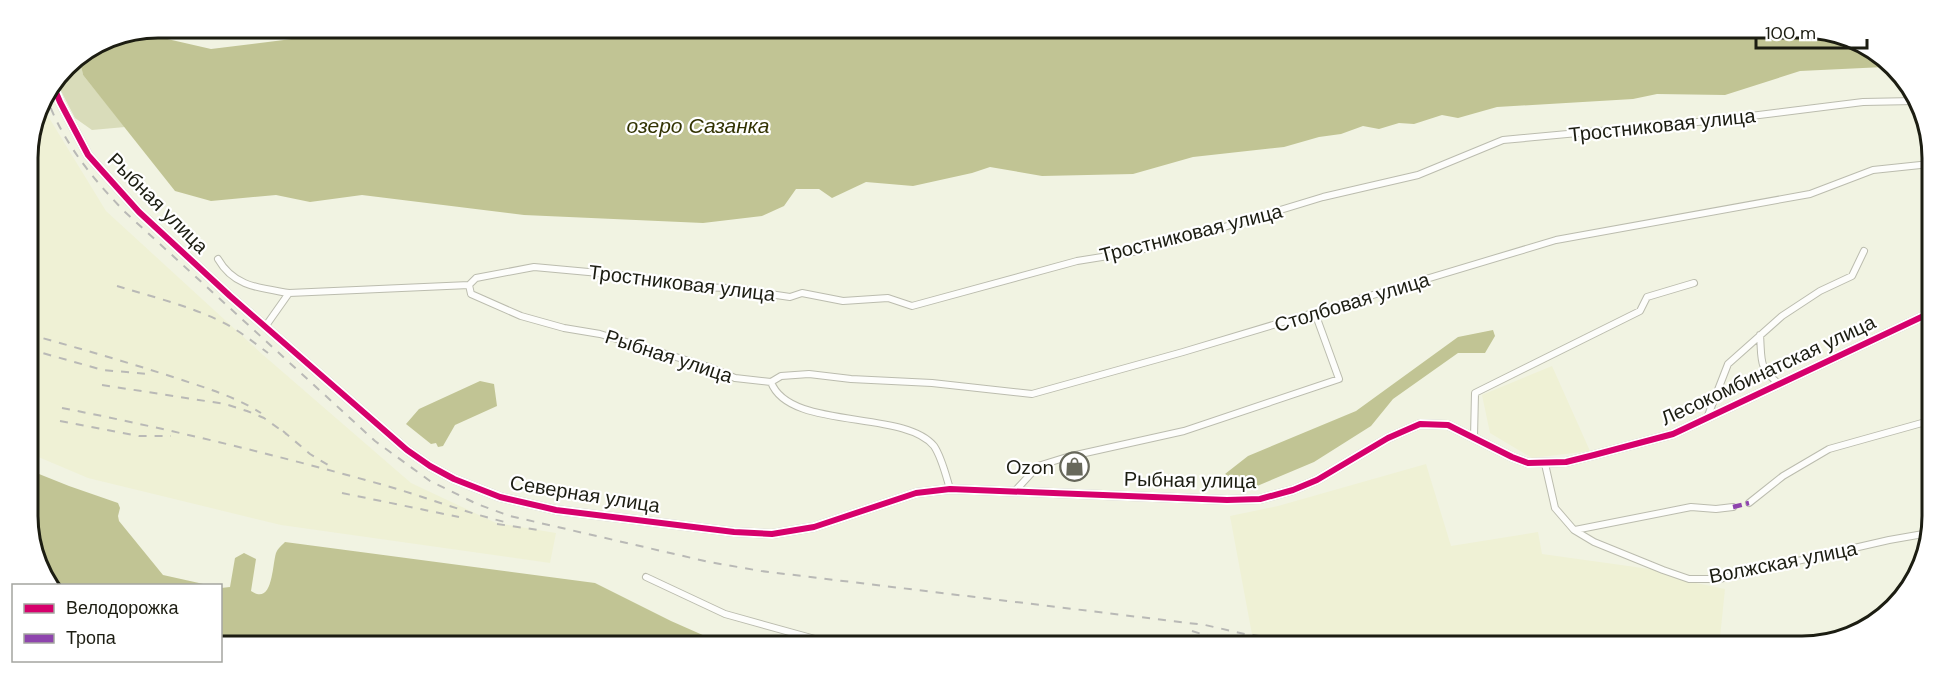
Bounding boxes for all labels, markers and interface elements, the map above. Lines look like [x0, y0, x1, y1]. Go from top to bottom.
scale bar [1756, 12, 1867, 50]
text: 100 m [1765, 21, 1816, 45]
street label: Тростниковая улица [1567, 102, 1757, 148]
water label: озеро Сазанка [627, 112, 769, 140]
street label: Рыбная улица [102, 147, 215, 260]
street label: Тростниковая улица [1097, 197, 1286, 268]
street label: Тростниковая улица [587, 259, 777, 307]
street label: Столбовая улица [1271, 266, 1434, 338]
street label: Лесокомбинатская улица [1656, 308, 1880, 431]
street label: Рыбная улица [602, 323, 737, 389]
shop icon: Ozon [1059, 451, 1091, 483]
place label: Ozon [1006, 454, 1054, 480]
street label: Рыбная улица [1124, 466, 1257, 494]
street label: Северная улица [508, 469, 663, 519]
street label: Волжская улица [1707, 535, 1860, 589]
legend [12, 584, 222, 662]
text: Велодорожка [66, 596, 179, 620]
text: Тропа [66, 626, 117, 650]

